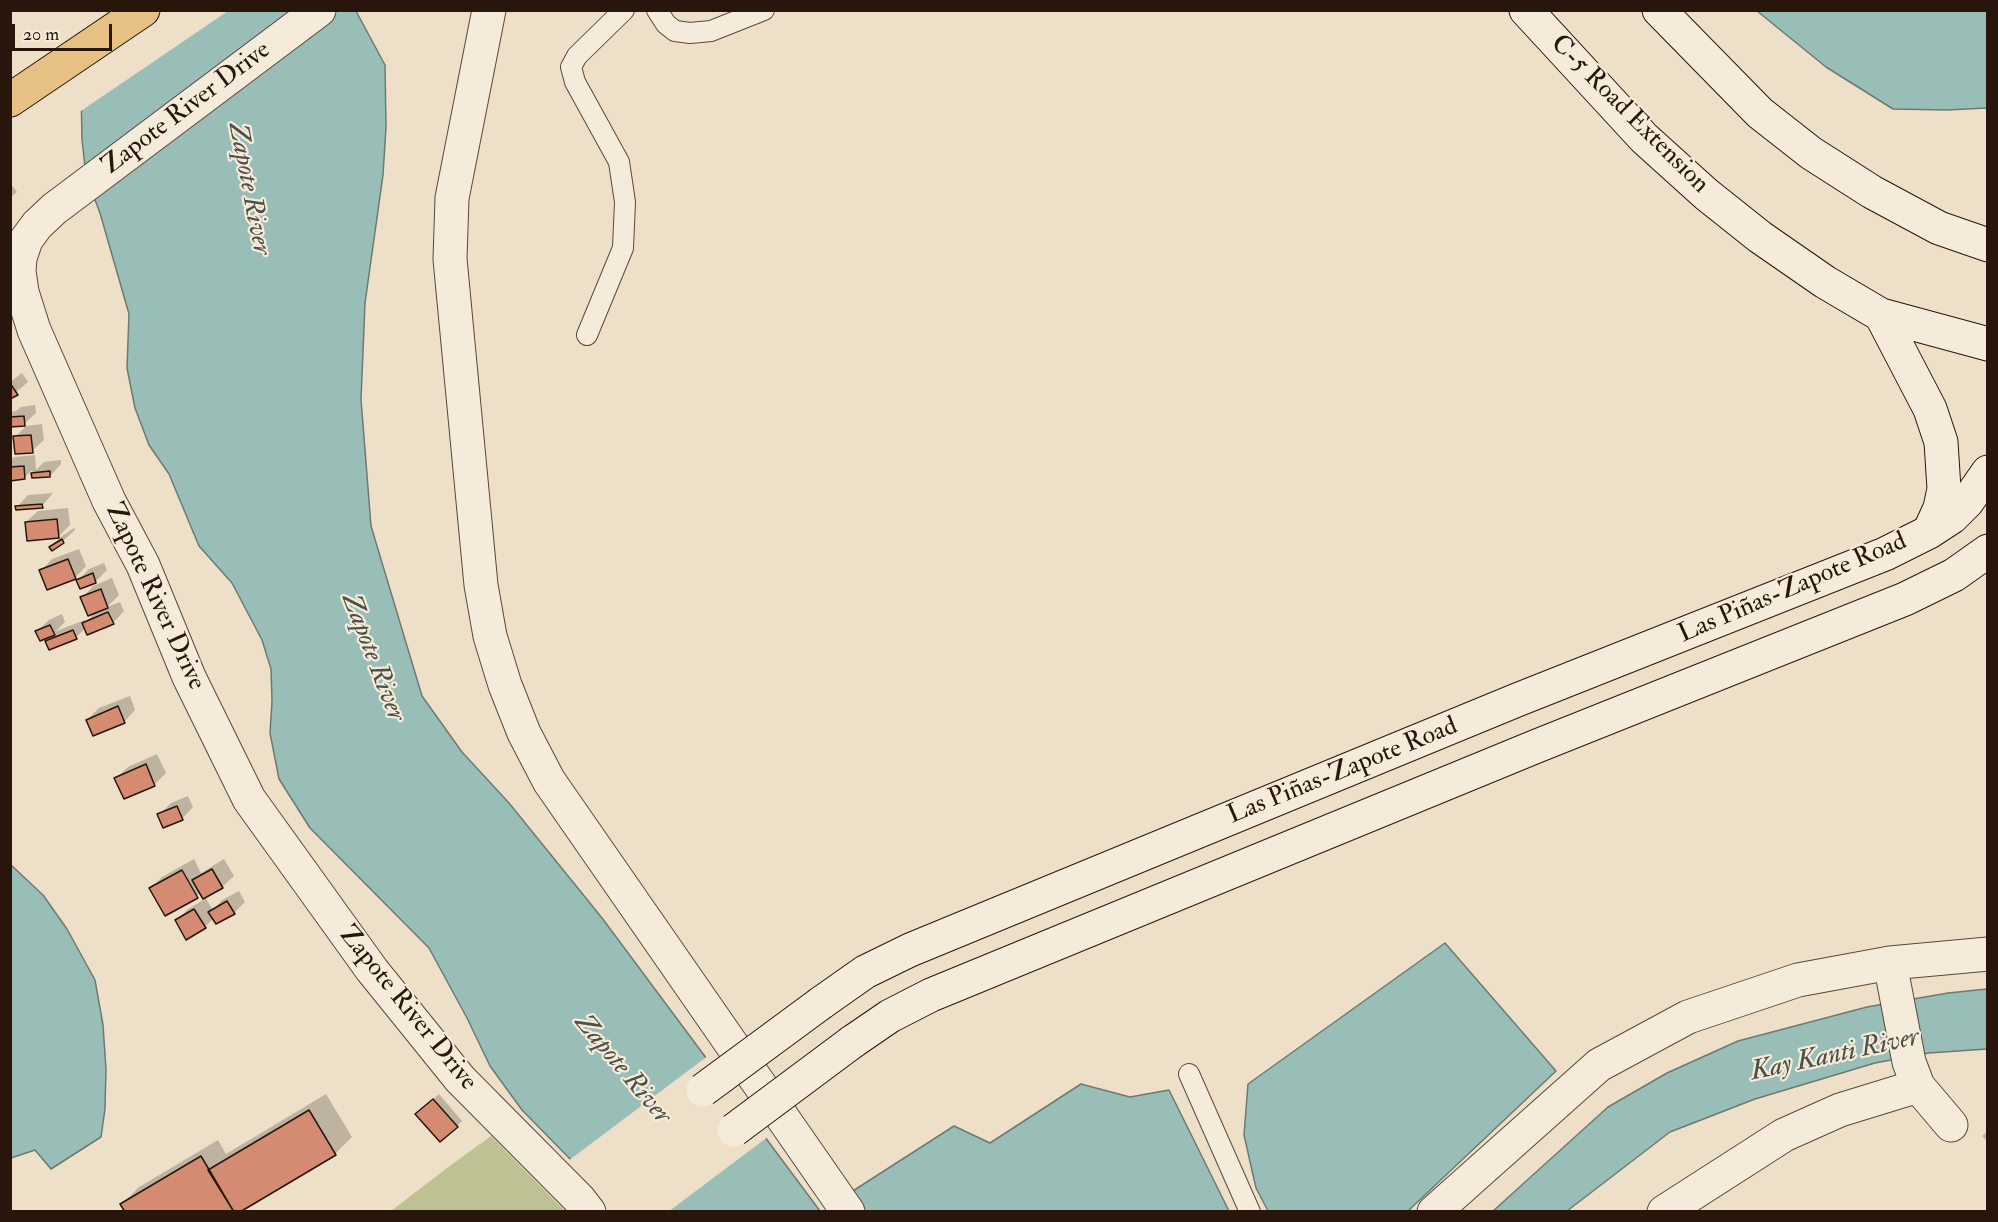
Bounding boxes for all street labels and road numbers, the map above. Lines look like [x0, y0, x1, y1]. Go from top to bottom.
street label: C-5 Road Extension [1543, 29, 1715, 201]
street label: Zapote River Drive [97, 36, 277, 182]
street label: Zapote River Drive [97, 499, 211, 695]
street label: Las Piñas-Zapote Road [1674, 527, 1912, 651]
street label: Las Piñas-Zapote Road [1224, 712, 1462, 832]
street label: Zapote River Drive [331, 920, 483, 1098]

